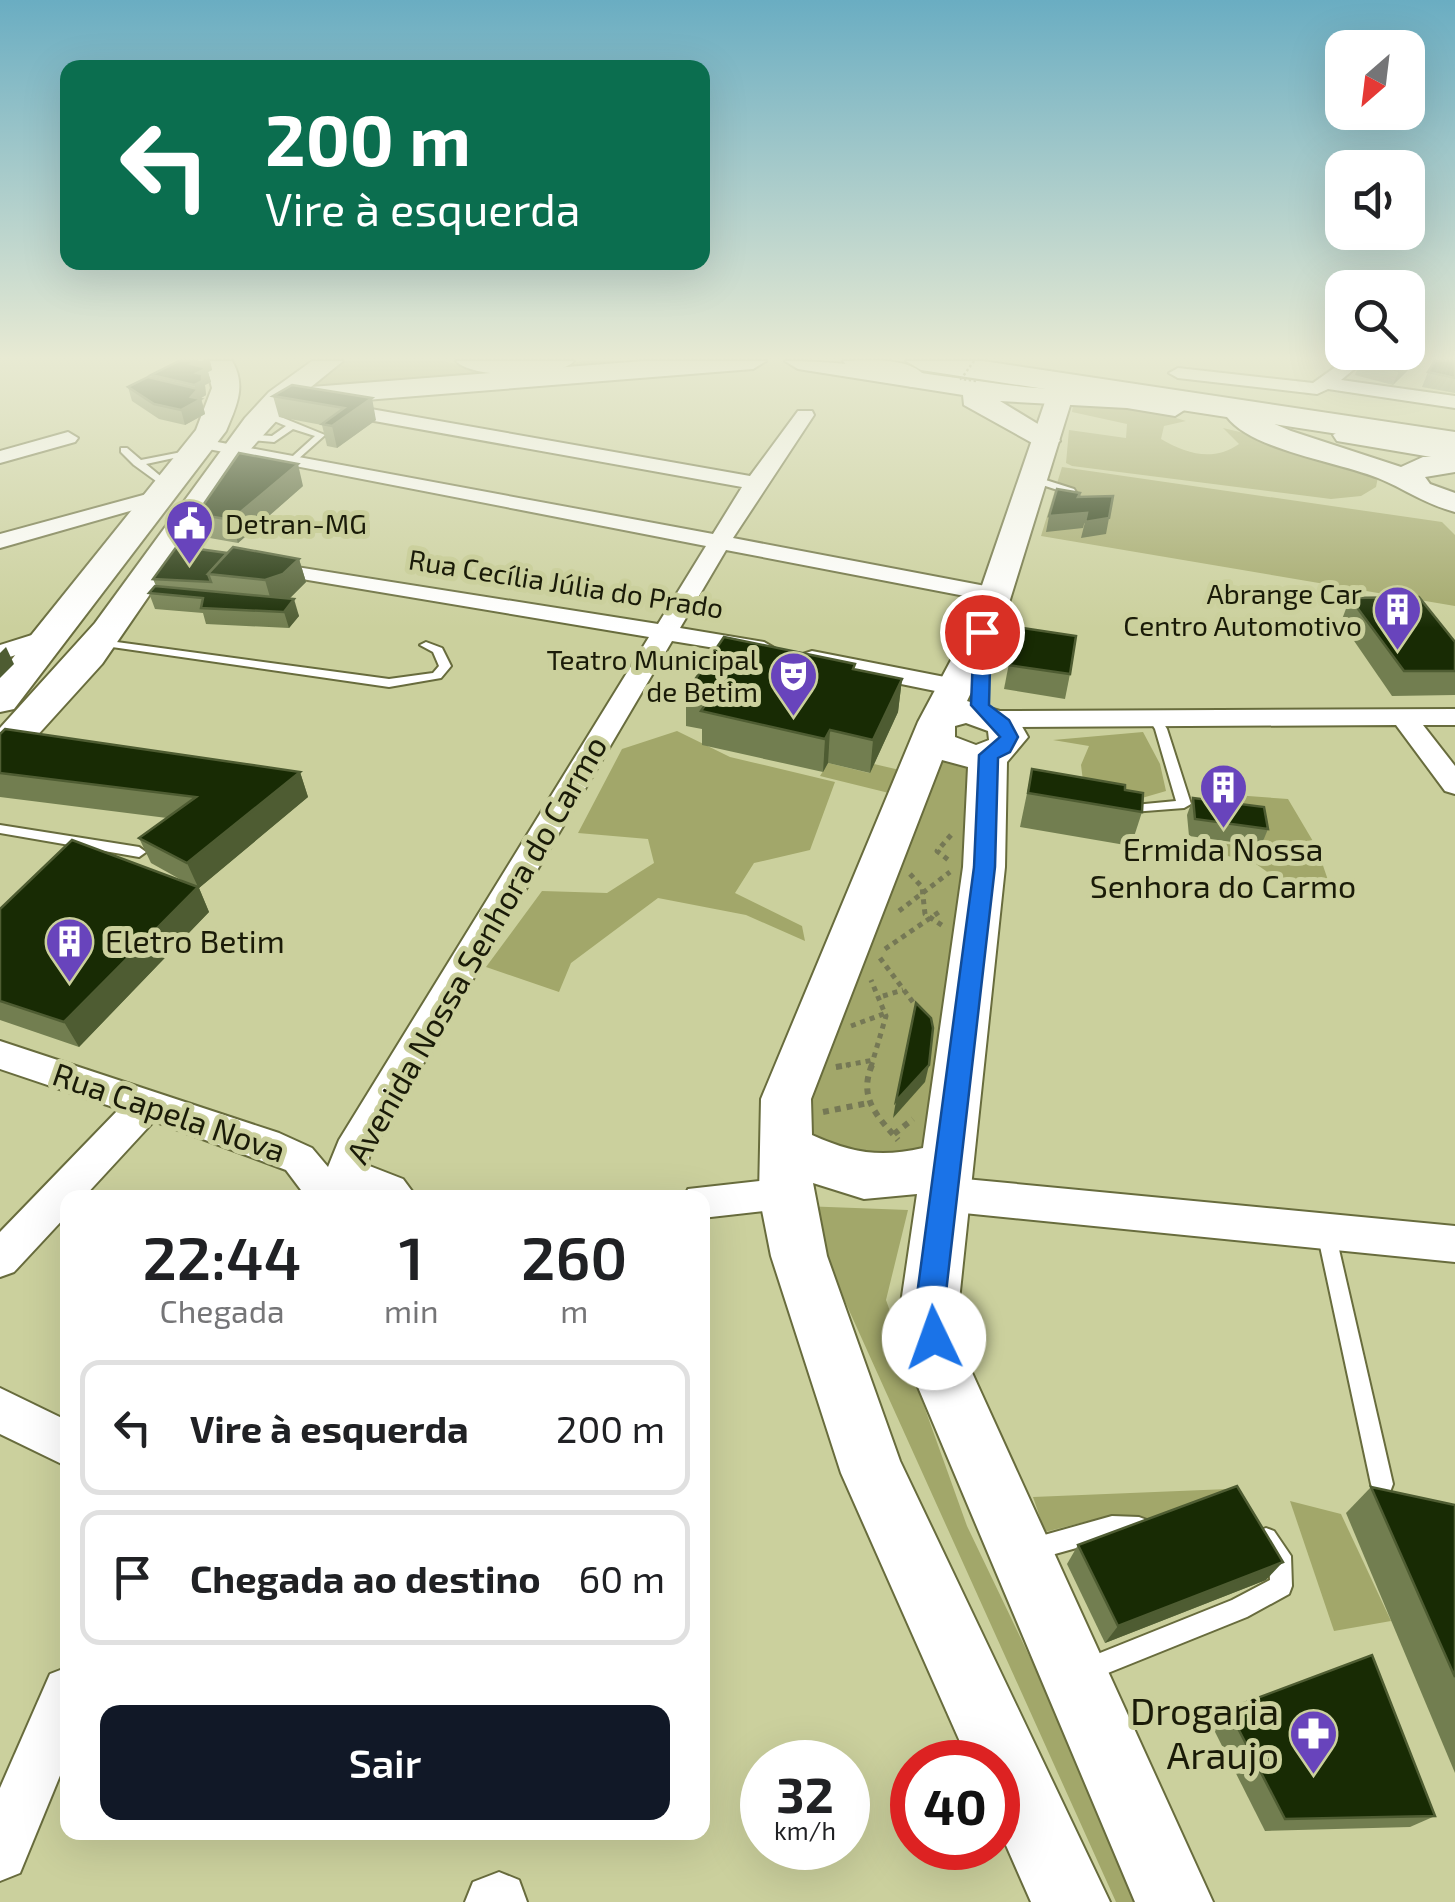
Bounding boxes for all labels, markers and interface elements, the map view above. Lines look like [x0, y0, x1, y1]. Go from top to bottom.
north arrow [1325, 30, 1425, 130]
map controls [1325, 30, 1425, 370]
text: 200 m [265, 96, 471, 180]
icon: left [100, 100, 230, 230]
button: sound [1325, 150, 1425, 250]
text: Vire à esquerda [265, 181, 581, 235]
button: search [1325, 270, 1425, 370]
public building icon: Detran-MG [164, 498, 216, 566]
place label: Detran-MG [225, 506, 367, 540]
street label: Rua Cecília Júlia do Prado [406, 541, 726, 625]
place label: Abrange Car Centro Automotivo [1123, 576, 1362, 642]
building icon: Abrange Car Centro Automotivo [1371, 584, 1423, 652]
pin [940, 590, 1025, 675]
icon: arrive [955, 605, 1010, 660]
place label: Teatro Municipal de Betim [546, 642, 759, 708]
theatre icon: Teatro Municipal de Betim [767, 650, 819, 718]
street label: Avenida Nossa Senhora do Carmo [337, 729, 614, 1169]
building icon: Ermida Nossa Senhora do Carmo [1197, 762, 1249, 830]
place label: Ermida Nossa Senhora do Carmo [1090, 829, 1356, 904]
building icon: Eletro Betim [44, 916, 96, 984]
place label: Eletro Betim [105, 921, 285, 959]
street label: Rua Capela Nova [48, 1054, 291, 1169]
text: 22:44 [142, 1220, 301, 1292]
text: 1 [399, 1220, 424, 1292]
text: 260 [521, 1220, 627, 1292]
position arrow [882, 1286, 986, 1390]
text: Chegada [159, 1291, 285, 1329]
text: min [384, 1291, 439, 1329]
text: m [560, 1291, 588, 1329]
icon: left [105, 1400, 160, 1455]
text: Vire à esquerda [190, 1405, 469, 1451]
text: 200 m [556, 1405, 665, 1451]
icon: arrive [105, 1550, 160, 1605]
text: Chegada ao destino [190, 1555, 541, 1601]
text: 60 m [579, 1555, 665, 1601]
place label: Drogaria Araujo [1130, 1687, 1279, 1777]
button: Sair [100, 1705, 670, 1820]
pharmacy icon: Drogaria Araujo [1288, 1708, 1340, 1776]
speed limit sign: 40 [890, 1740, 1020, 1870]
text: 32 [776, 1763, 834, 1823]
text: km/h [774, 1815, 836, 1845]

